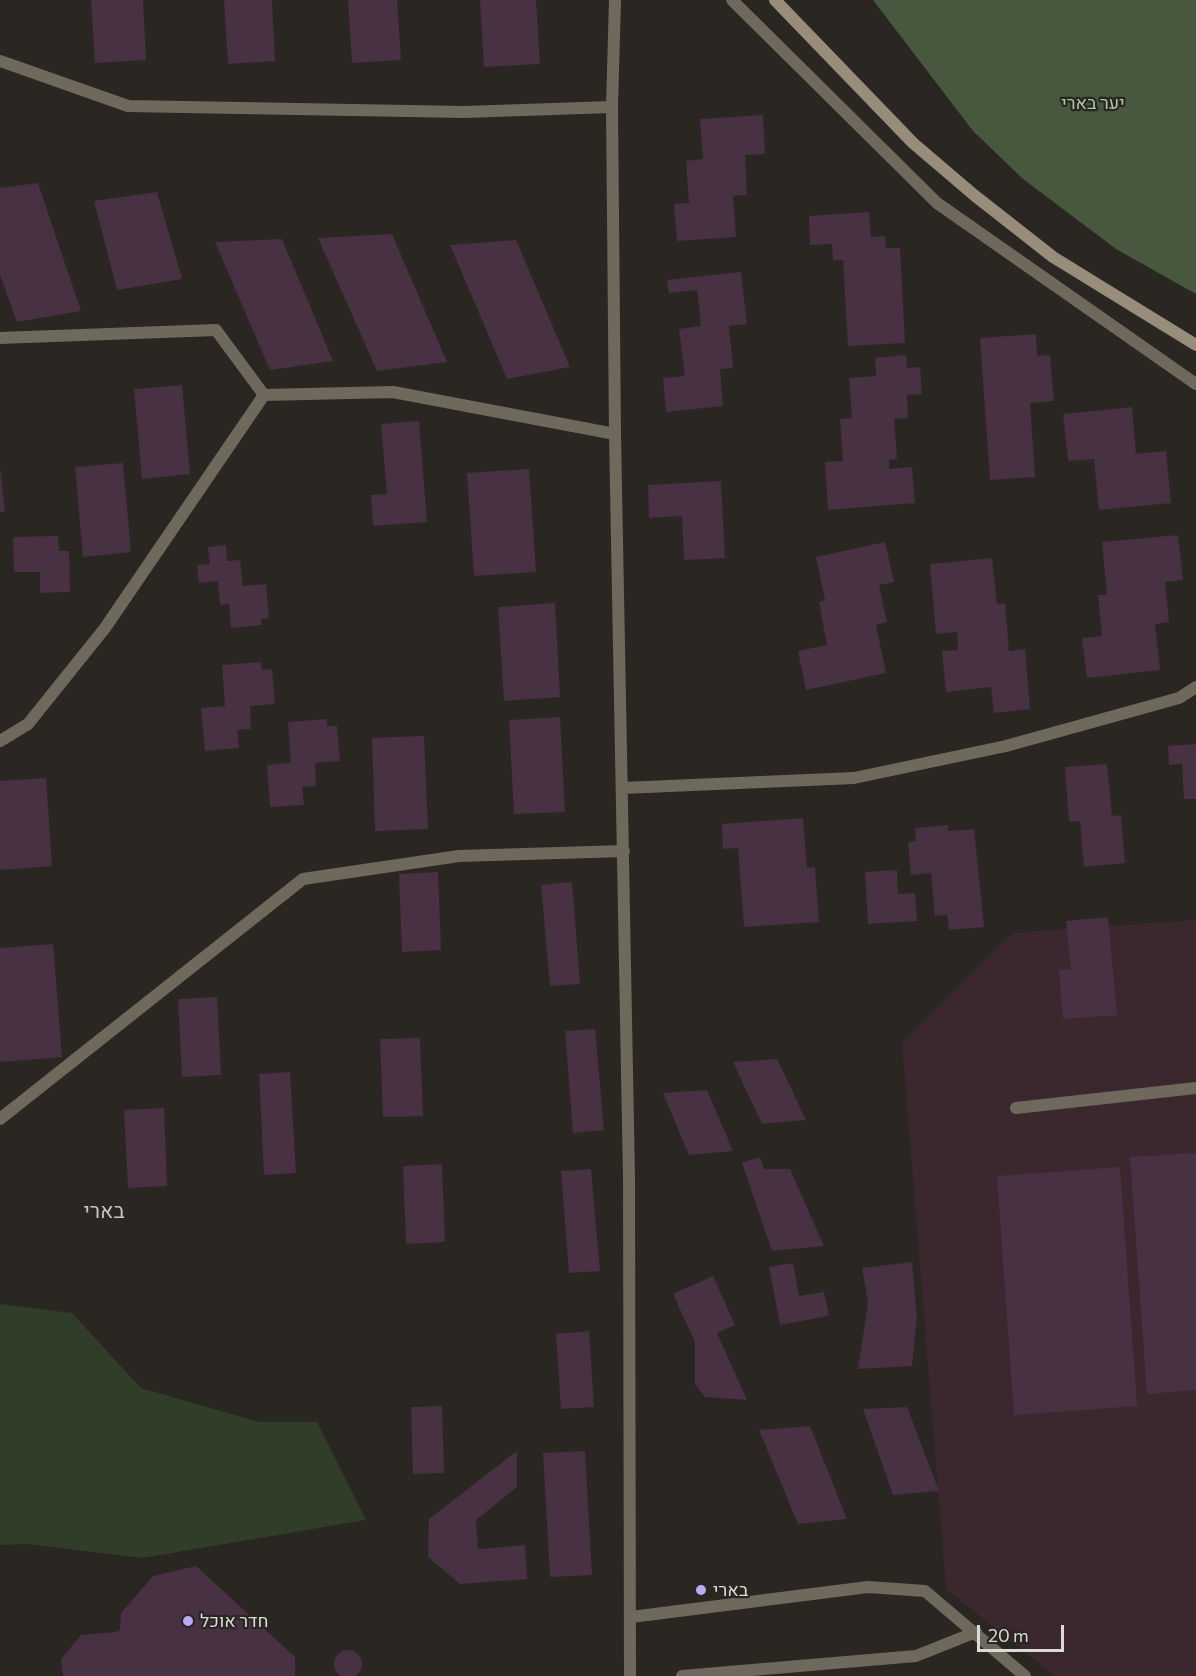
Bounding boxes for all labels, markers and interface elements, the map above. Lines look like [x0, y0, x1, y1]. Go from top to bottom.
park label: יער בארי [1061, 92, 1125, 114]
district label: בארי [83, 1198, 125, 1224]
place label: בארי [713, 1579, 748, 1601]
marker: בארי [694, 1583, 708, 1597]
place label: חדר אוכל [200, 1610, 268, 1632]
scale bar [980, 1613, 1067, 1651]
marker: חדר אוכל [181, 1614, 195, 1628]
text: 20 m [988, 1624, 1029, 1646]

